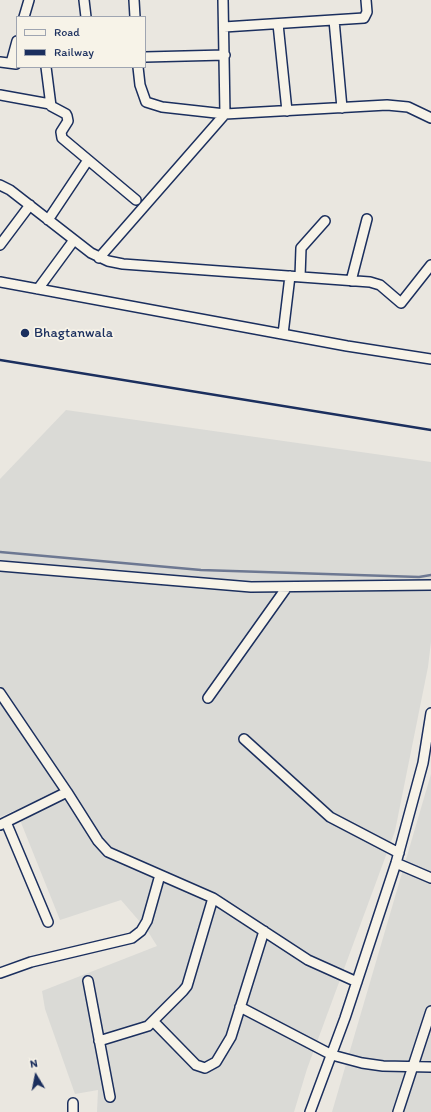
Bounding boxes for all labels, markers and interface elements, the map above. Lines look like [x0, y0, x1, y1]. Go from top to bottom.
legend [16, 16, 146, 68]
text: Road [54, 25, 80, 39]
text: Railway [54, 45, 94, 59]
place label: Bhagtanwala [34, 325, 113, 341]
marker: Bhagtanwala [19, 327, 31, 339]
north arrow [16, 1056, 56, 1096]
text: N [29, 1057, 39, 1071]

